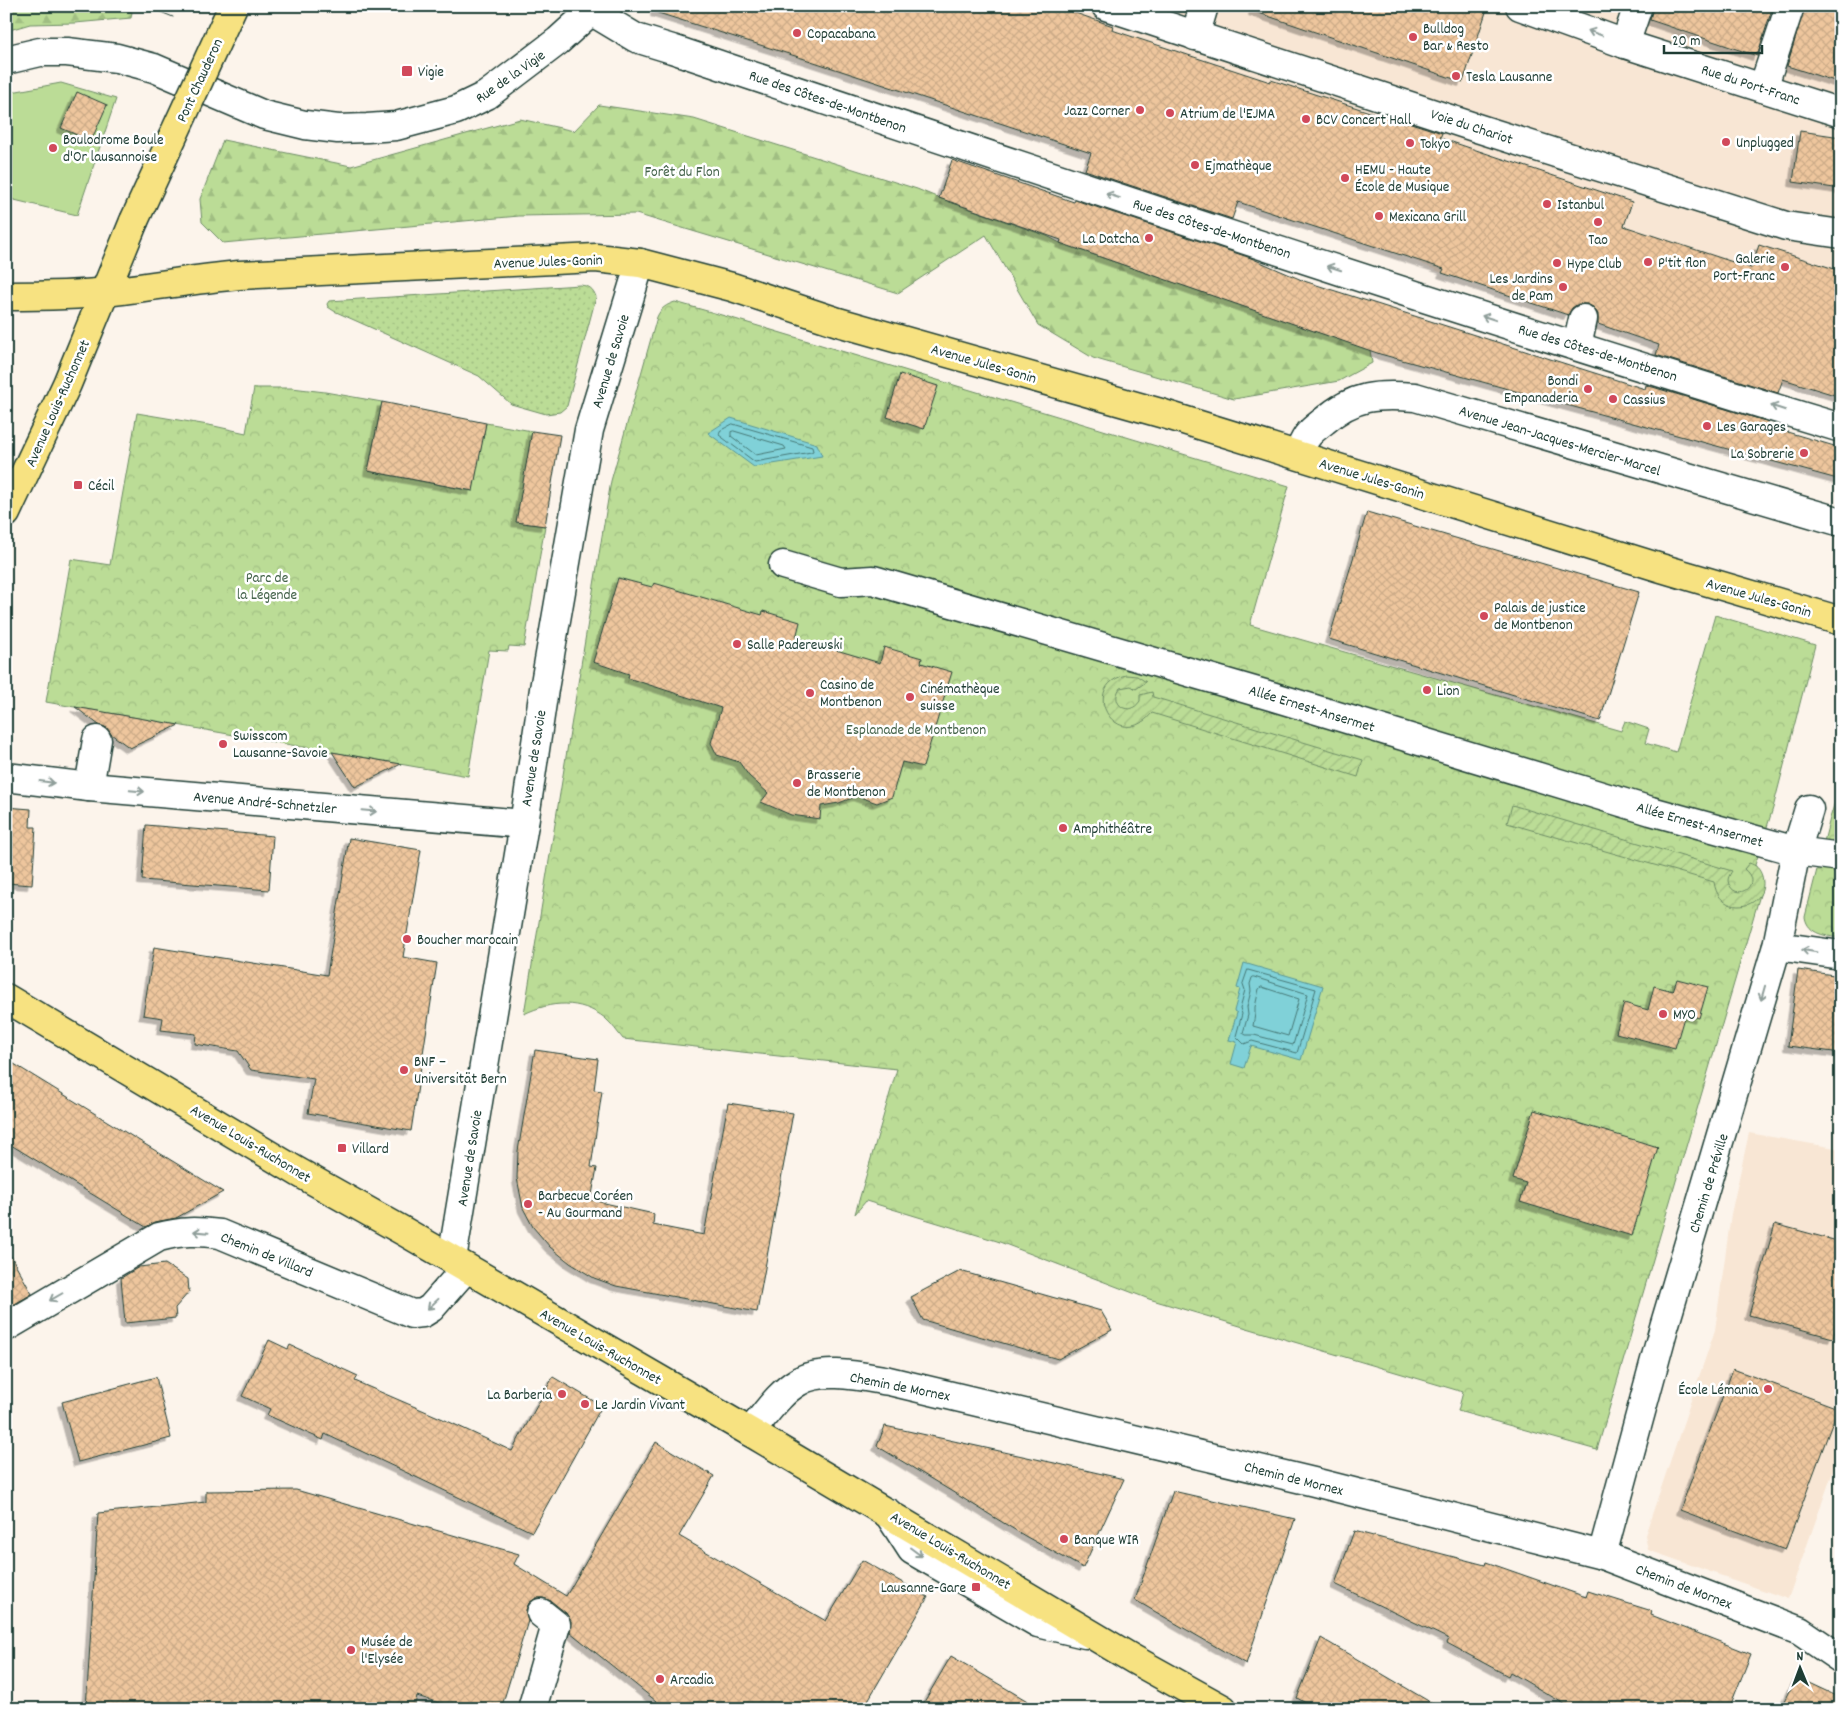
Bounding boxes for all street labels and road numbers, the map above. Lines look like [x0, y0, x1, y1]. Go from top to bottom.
street label: Pont Chauderon [172, 35, 230, 126]
street label: Rue de la Vigie [472, 45, 551, 110]
street label: Rue du Port-Franc [1698, 60, 1803, 112]
street label: Rue des Côtes-de-Montbenon [746, 66, 909, 140]
street label: Voie du Chariot [1427, 104, 1516, 152]
street label: Rue des Côtes-de-Montbenon [1129, 194, 1293, 266]
street label: Avenue Jules-Gonin [493, 250, 603, 276]
street label: Avenue de Savoie [587, 311, 637, 411]
street label: Rue des Côtes-de-Montbenon [1515, 319, 1680, 389]
street label: Avenue Louis-Ruchonnet [21, 336, 97, 471]
street label: Avenue Jules-Gonin [928, 339, 1039, 391]
street label: Avenue Jean-Jacques-Mercier-Marcel [1456, 401, 1663, 483]
street label: Avenue Jules-Gonin [1316, 453, 1427, 506]
street label: Avenue Jules-Gonin [1703, 573, 1814, 625]
street label: Allée Ernest-Ansermet [1246, 680, 1378, 740]
street label: Avenue de Savoie [516, 708, 554, 808]
street label: Avenue André-Schnetzler [192, 787, 338, 821]
street label: Allée Ernest-Ansermet [1634, 797, 1766, 855]
street label: Avenue Louis-Ruchonnet [185, 1100, 315, 1190]
street label: Avenue de Savoie [452, 1108, 490, 1208]
street label: Chemin de Préville [1684, 1131, 1736, 1236]
street label: Chemin de Villard [217, 1227, 316, 1284]
street label: Avenue Louis-Ruchonnet [535, 1304, 665, 1392]
street label: Chemin de Mornex [848, 1367, 952, 1409]
street label: Chemin de Mornex [1242, 1457, 1346, 1503]
street label: Avenue Louis-Ruchonnet [885, 1507, 1015, 1597]
street label: Chemin de Mornex [1632, 1559, 1735, 1616]

